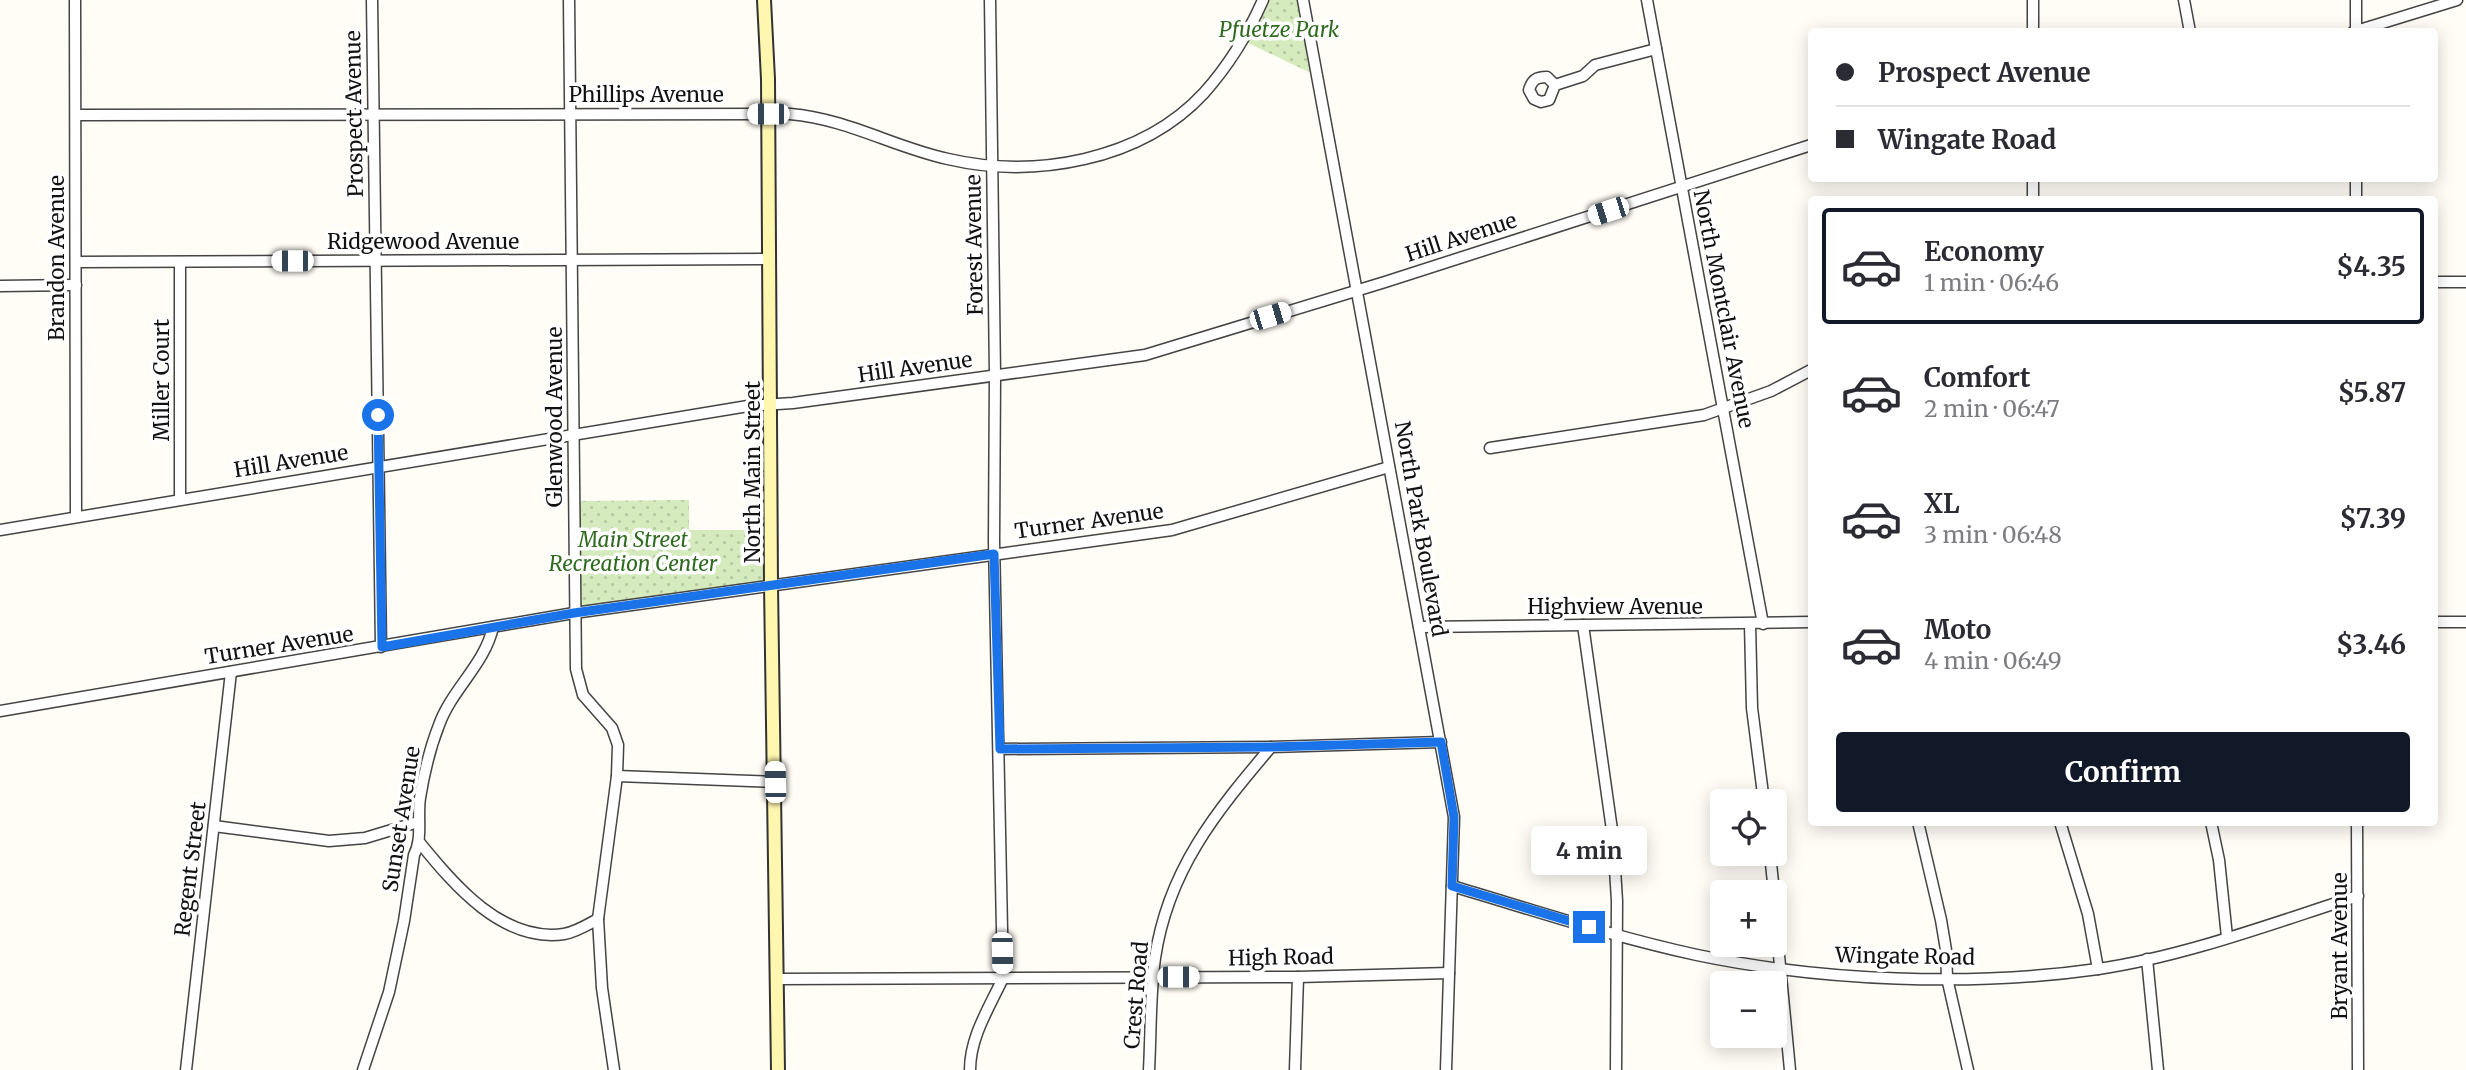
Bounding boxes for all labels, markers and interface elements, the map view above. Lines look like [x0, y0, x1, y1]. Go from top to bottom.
park label: Pfuetze Park [1219, 16, 1340, 43]
street label: Prospect Avenue [339, 30, 369, 198]
text: Prospect Avenue [1878, 56, 2091, 89]
street label: Phillips Avenue [568, 81, 724, 108]
car [748, 104, 790, 125]
text: Wingate Road [1878, 123, 2056, 156]
street label: Forest Avenue [959, 174, 989, 316]
street label: Brandon Avenue [43, 175, 70, 341]
street label: North Montclair Avenue [1688, 188, 1760, 430]
car [1585, 195, 1632, 227]
street label: Hill Avenue [1402, 206, 1520, 268]
street label: Ridgewood Avenue [327, 228, 519, 255]
icon: car [1840, 235, 1903, 298]
text: Economy [1924, 235, 2044, 268]
text: $4.35 [2336, 250, 2406, 283]
car [272, 251, 314, 272]
text: 1 min · 06:46 [1924, 268, 2059, 297]
car [1247, 300, 1294, 332]
street label: Miller Court [148, 319, 175, 441]
street label: Glenwood Avenue [541, 327, 568, 507]
street label: Hill Avenue [856, 346, 974, 388]
icon: car [1840, 361, 1903, 424]
text: Comfort [1924, 361, 2030, 394]
text: $5.87 [2338, 376, 2406, 409]
street label: North Main Street [739, 381, 766, 563]
text: 2 min · 06:47 [1924, 394, 2060, 423]
route start [362, 399, 394, 431]
street label: North Park Boulevard [1389, 419, 1453, 639]
street label: Hill Avenue [232, 439, 350, 483]
icon: car [1840, 487, 1903, 550]
text: XL [1924, 487, 1960, 520]
street label: Turner Avenue [1013, 497, 1165, 545]
text: $7.39 [2340, 502, 2406, 535]
text: 3 min · 06:48 [1924, 520, 2062, 549]
park label: Main Street Recreation Center [549, 526, 718, 577]
street label: Highview Avenue [1527, 593, 1703, 620]
icon: car [1840, 613, 1903, 676]
text: Moto [1924, 613, 1991, 646]
street label: Turner Avenue [203, 620, 355, 670]
text: $3.46 [2336, 628, 2406, 661]
text: 4 min · 06:49 [1924, 646, 2062, 675]
button: Confirm [1836, 732, 2410, 812]
street label: Sunset Avenue [376, 744, 426, 894]
car [765, 761, 786, 803]
map controls [1710, 789, 1787, 1048]
button: locate [1710, 789, 1787, 866]
street label: Regent Street [168, 800, 212, 938]
callout: 4 min [1531, 825, 1647, 874]
text: 4 min [1556, 836, 1622, 865]
street label: Bryant Avenue [2326, 872, 2353, 1020]
button: + [1710, 880, 1787, 957]
route end [1573, 911, 1605, 943]
car [992, 932, 1013, 974]
street label: Crest Road [1118, 940, 1154, 1050]
street label: Wingate Road [1834, 941, 1975, 971]
street label: High Road [1228, 943, 1334, 971]
car [1158, 967, 1200, 988]
button: − [1710, 971, 1787, 1048]

